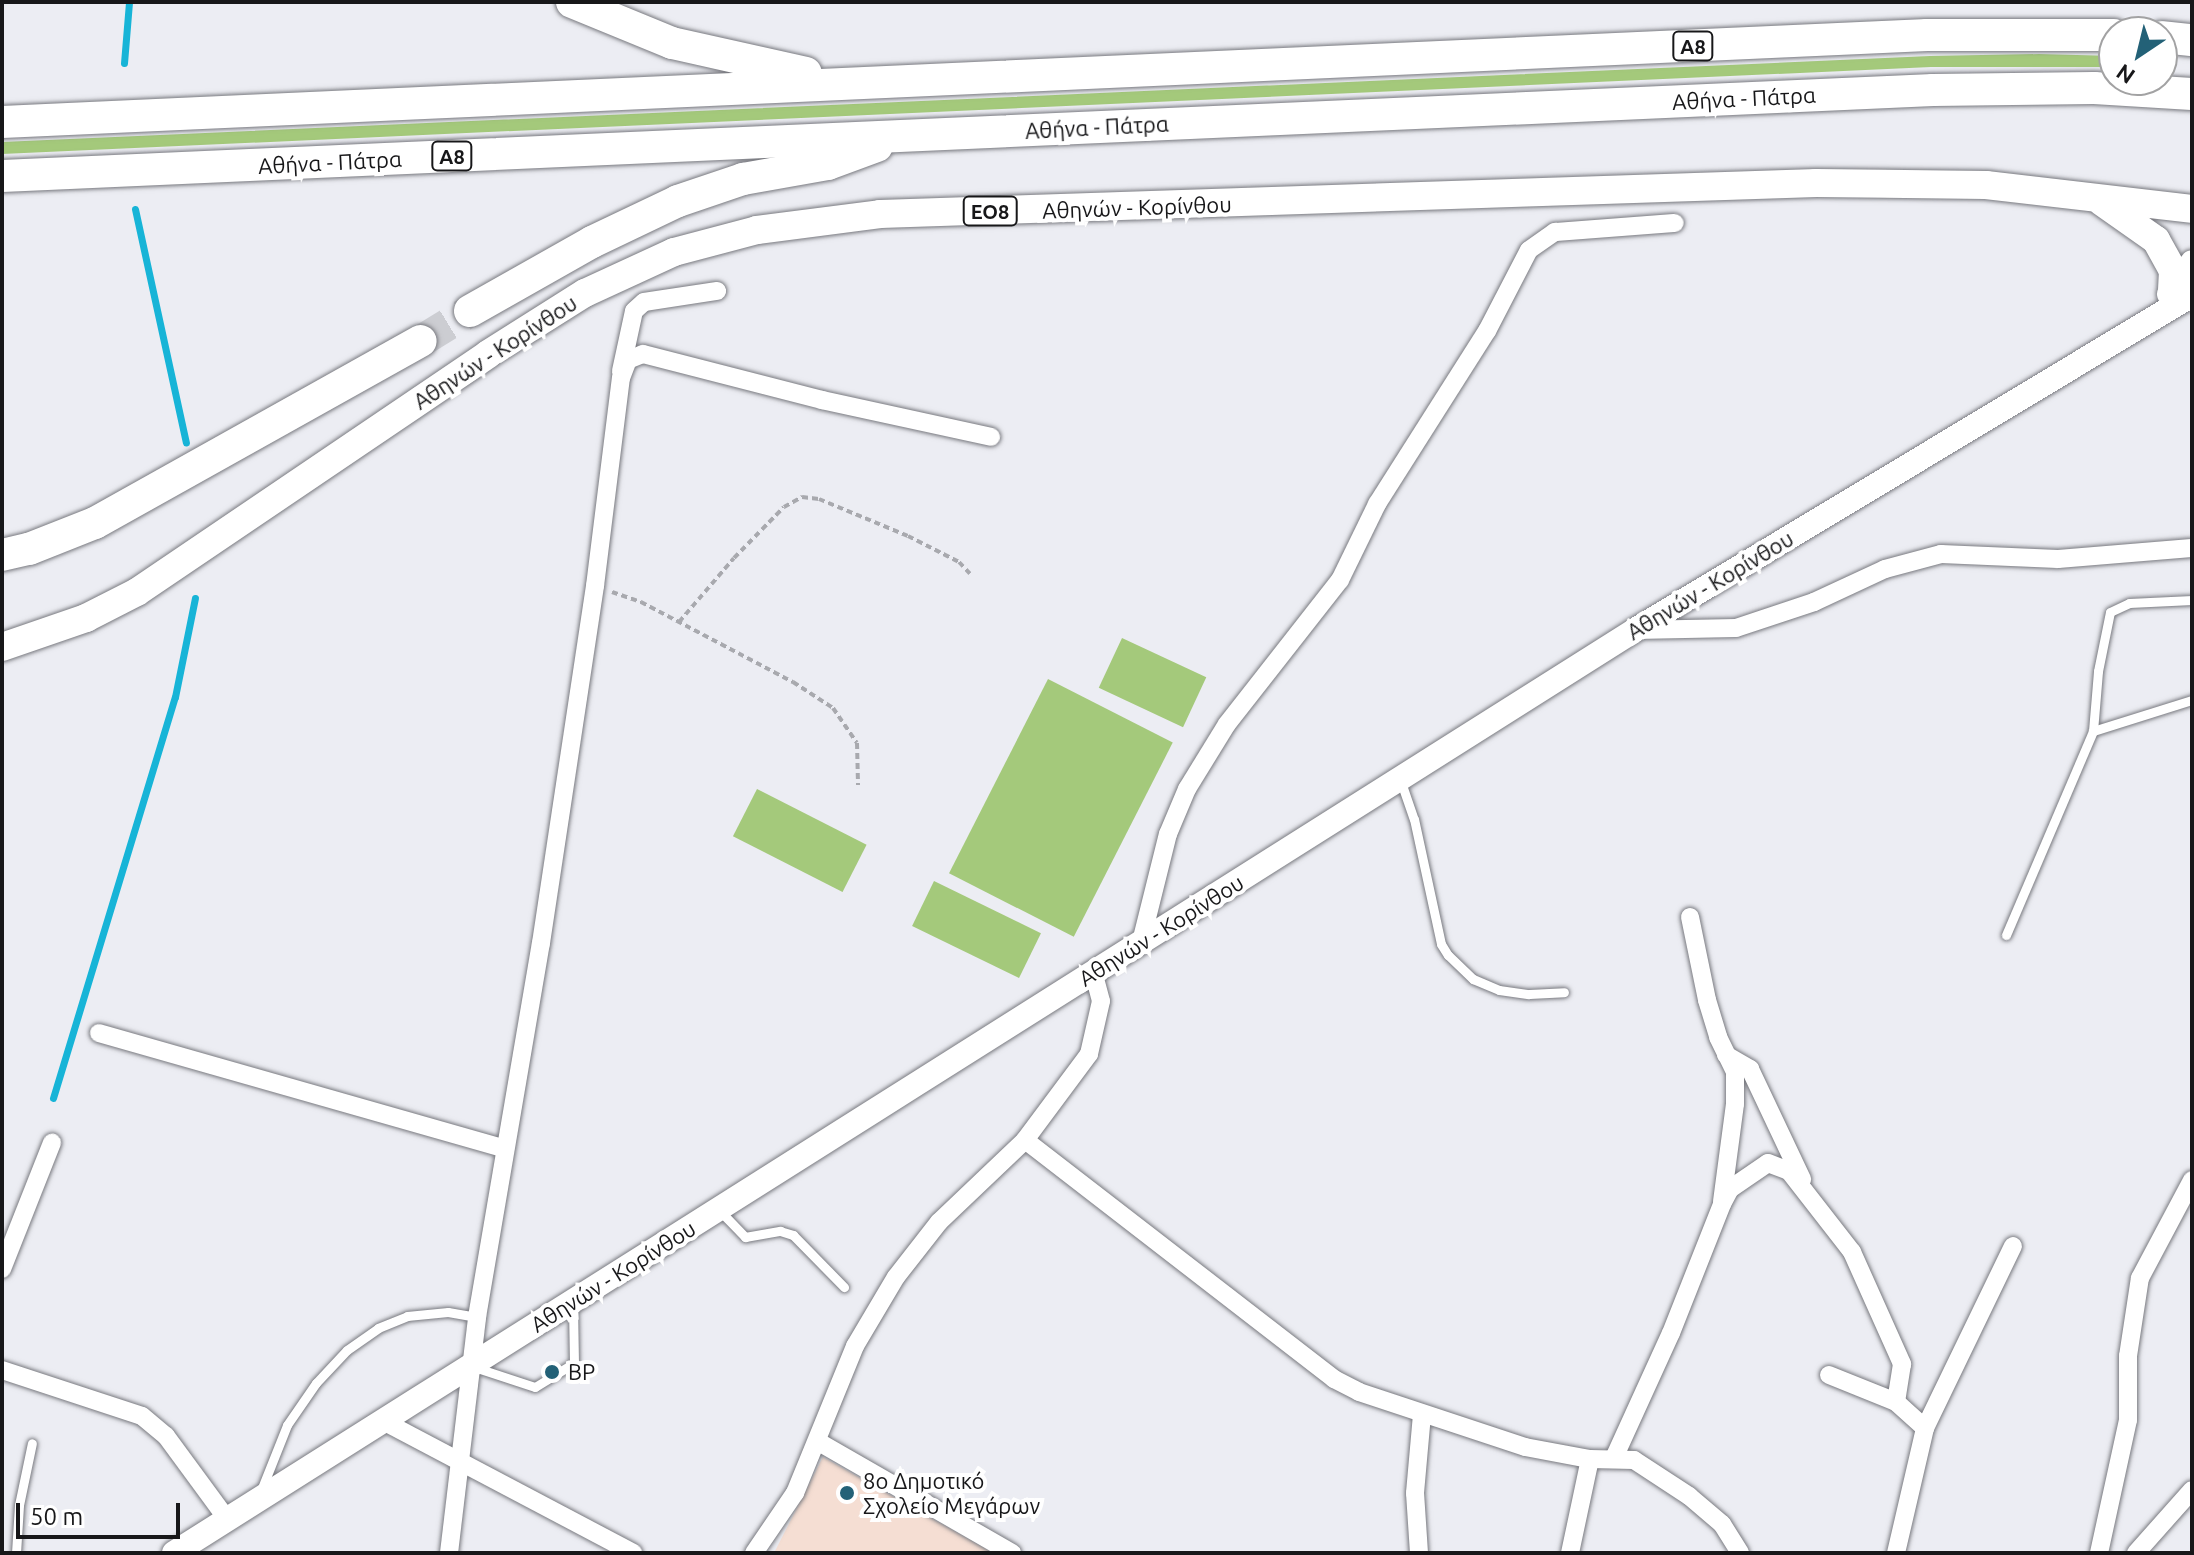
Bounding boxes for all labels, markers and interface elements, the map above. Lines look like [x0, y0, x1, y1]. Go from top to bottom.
north arrow [2098, 16, 2178, 96]
road number: Α8 [1671, 30, 1715, 62]
text: N [2111, 59, 2139, 89]
street label: Αθήνα - Πάτρα [1671, 81, 1817, 115]
street label: Αθήνα - Πάτρα [1024, 110, 1170, 144]
road number: Α8 [430, 140, 474, 172]
street label: Αθήνα - Πάτρα [257, 145, 403, 179]
street label: Αθηνών - Κορίνθου [1042, 191, 1232, 223]
road number: ΕΟ8 [962, 195, 1018, 227]
street label: Αθηνών - Κορίνθου [408, 289, 582, 415]
street label: Αθηνών - Κορίνθου [1622, 525, 1798, 645]
street label: Αθηνών - Κορίνθου [1074, 869, 1248, 991]
street label: Αθηνών - Κορίνθου [526, 1215, 700, 1337]
place label: BP [568, 1359, 595, 1385]
marker: BP [543, 1363, 561, 1381]
place label: 8ο Δημοτικό Σχολείο Μεγάρων [863, 1467, 1040, 1518]
marker: 8ο Δημοτικό Σχολείο Μεγάρων [838, 1484, 856, 1502]
scale bar [20, 1487, 184, 1537]
text: 50 m [30, 1503, 83, 1530]

